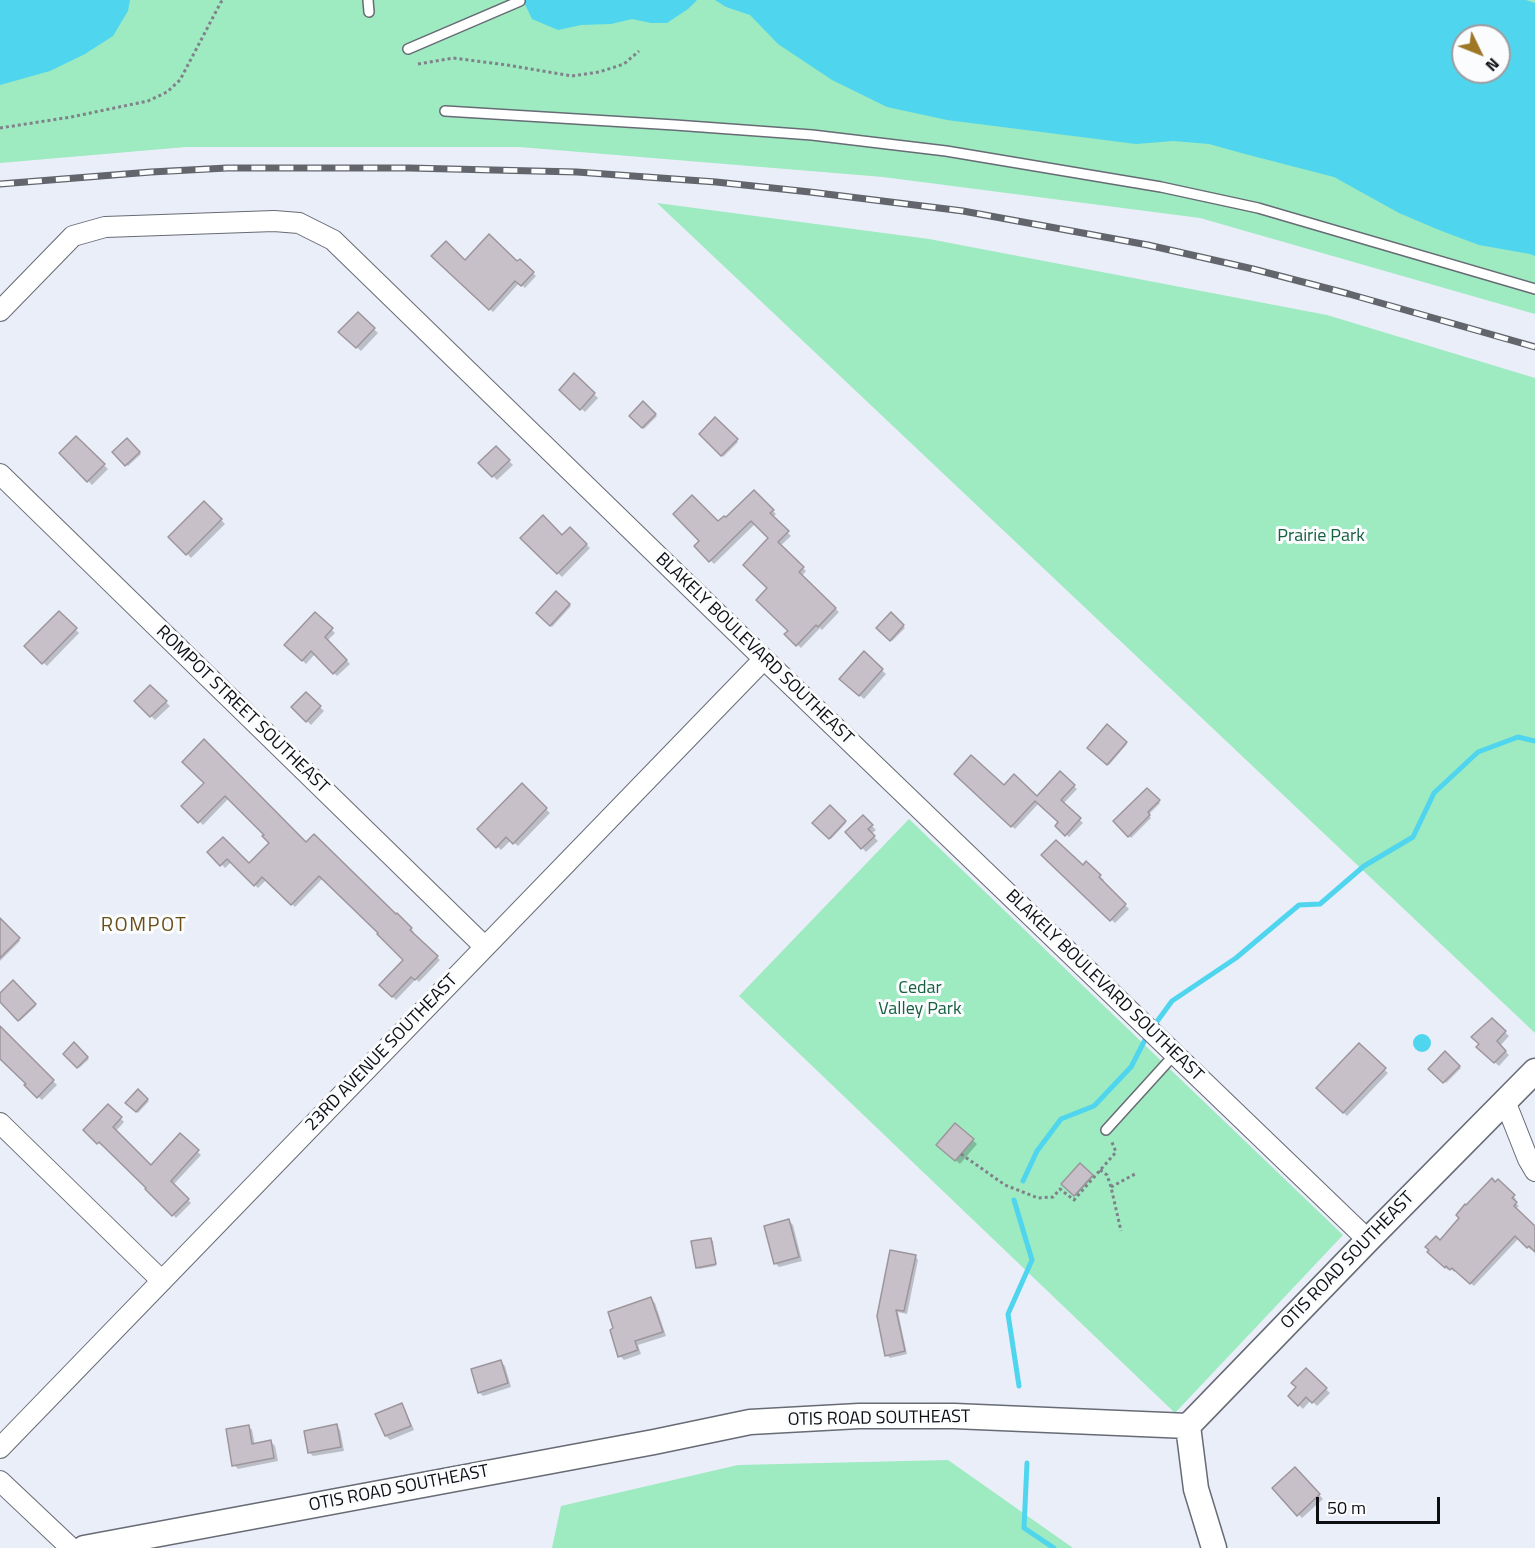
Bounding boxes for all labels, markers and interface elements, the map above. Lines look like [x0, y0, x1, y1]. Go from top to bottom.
north arrow [1451, 24, 1511, 84]
text: N [1480, 53, 1505, 77]
park label: Prairie Park [1277, 526, 1365, 548]
street label: BLAKELY BOULEVARD SOUTHEAST [651, 549, 857, 749]
street label: ROMPOT STREET SOUTHEAST [151, 622, 333, 798]
street label: BLAKELY BOULEVARD SOUTHEAST [1001, 886, 1207, 1086]
district label: ROMPOT [101, 914, 187, 938]
street label: 23RD AVENUE SOUTHEAST [301, 970, 463, 1136]
park label: Cedar Valley Park [878, 978, 962, 1020]
street label: OTIS ROAD SOUTHEAST [1277, 1188, 1419, 1334]
street label: OTIS ROAD SOUTHEAST [787, 1407, 971, 1431]
street label: OTIS ROAD SOUTHEAST [307, 1461, 491, 1517]
scale bar [1319, 1485, 1444, 1523]
text: 50 m [1327, 1494, 1366, 1521]

